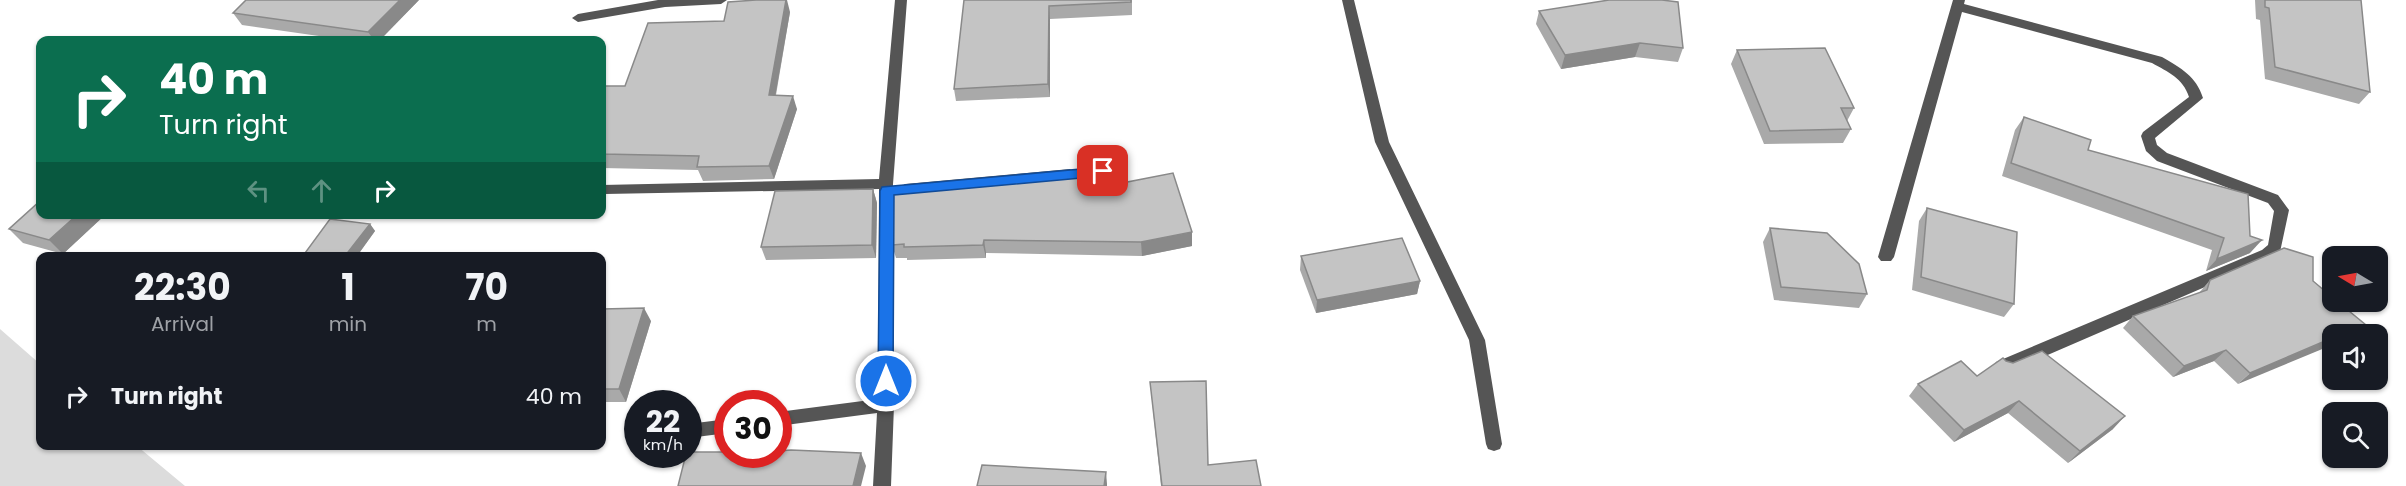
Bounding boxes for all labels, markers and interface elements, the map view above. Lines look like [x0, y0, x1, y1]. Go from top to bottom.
text: 40 m [159, 50, 268, 109]
icon: right [60, 60, 138, 138]
text: Turn right [159, 106, 288, 143]
pin [1077, 145, 1128, 196]
icon: arrive [1086, 154, 1119, 187]
icon: left [242, 174, 275, 207]
icon: ahead [305, 174, 338, 207]
icon: right [368, 174, 401, 207]
north arrow [2322, 246, 2388, 312]
map controls [2322, 246, 2388, 468]
text: 22:30 [134, 262, 231, 313]
text: 1 [341, 262, 355, 313]
text: 70 [465, 262, 508, 313]
text: Arrival [151, 310, 214, 338]
text: min [329, 310, 367, 338]
text: m [476, 310, 497, 338]
button: sound [2322, 324, 2388, 390]
position arrow [854, 349, 918, 413]
icon: right [60, 380, 93, 413]
text: Turn right [111, 381, 222, 412]
text: 40 m [526, 381, 582, 412]
speed limit sign: 30 [714, 390, 792, 468]
text: 22 [646, 400, 680, 443]
button: search [2322, 402, 2388, 468]
text: km/h [643, 434, 683, 455]

